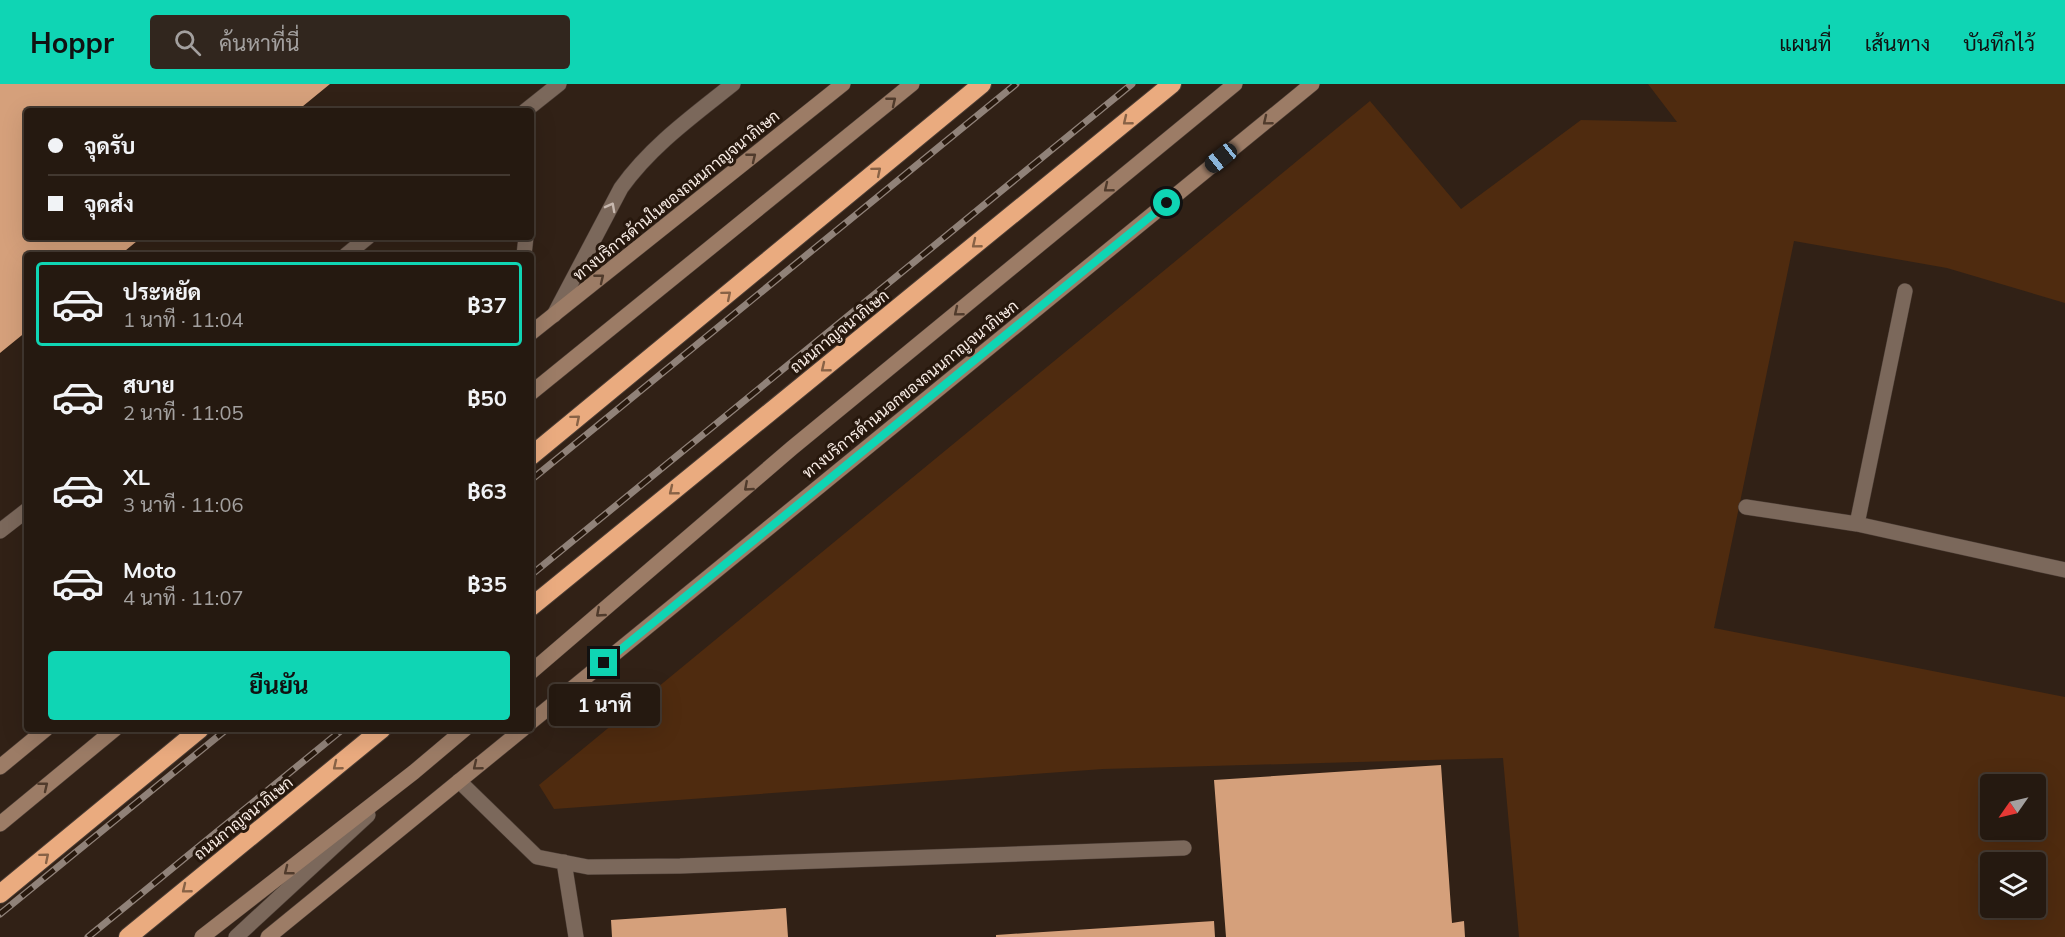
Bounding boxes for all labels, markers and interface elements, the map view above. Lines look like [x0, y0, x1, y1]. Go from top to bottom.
search box [150, 15, 570, 69]
text: Hoppr [30, 25, 114, 60]
icon: search [171, 26, 204, 59]
text: ค้นหาที่นี่ [219, 29, 299, 57]
text: แผนที่ [1779, 30, 1832, 56]
text: เส้นทาง [1865, 30, 1930, 56]
text: บันทึกไว้ [1963, 30, 2035, 56]
one-way arrow [885, 97, 896, 108]
street label: ทางบริการด้านในของถนนกาญจนาภิเษก [568, 105, 783, 285]
one-way arrow [1122, 114, 1133, 125]
one-way arrow [1263, 114, 1274, 125]
text: จุดรับ [84, 132, 135, 160]
car [1201, 140, 1241, 176]
one-way arrow [745, 153, 756, 164]
one-way arrow [870, 167, 881, 178]
one-way arrow [1104, 181, 1115, 192]
route start [1153, 189, 1180, 216]
text: จุดส่ง [84, 190, 134, 218]
one-way arrow [604, 203, 615, 213]
one-way arrow [971, 237, 982, 248]
one-way arrow [593, 275, 604, 286]
icon: car [51, 277, 105, 331]
text: ประหยัด [123, 278, 201, 306]
street label: ถนนกาญจนาภิเษก [785, 285, 893, 377]
text: ฿37 [467, 291, 507, 319]
one-way arrow [720, 291, 731, 302]
street label: ทางบริการด้านนอกของถนนกาญจนาภิเษก [798, 296, 1022, 482]
one-way arrow [954, 305, 965, 316]
text: 1 นาที · 11:04 [123, 307, 243, 332]
one-way arrow [820, 360, 831, 371]
icon: car [51, 370, 105, 424]
text: สบาย [123, 371, 175, 399]
text: ฿50 [467, 384, 507, 412]
text: 2 นาที · 11:05 [123, 400, 243, 425]
one-way arrow [569, 415, 580, 426]
icon: car [51, 463, 105, 517]
text: XL [123, 463, 150, 491]
text: ฿63 [467, 477, 507, 505]
one-way arrow [744, 479, 755, 490]
one-way arrow [669, 484, 680, 495]
text: 3 นาที · 11:06 [123, 492, 243, 517]
icon: car [51, 556, 105, 610]
text: Moto [123, 556, 176, 584]
text: ฿35 [467, 570, 507, 598]
text: 4 นาที · 11:07 [123, 585, 243, 610]
one-way arrow [596, 606, 607, 617]
route end [590, 649, 617, 676]
button: ยืนยัน [48, 651, 510, 720]
callout: 1 นาที [548, 684, 660, 726]
text: 1 นาที [577, 692, 632, 717]
one-way arrow [333, 759, 344, 770]
one-way arrow [473, 759, 484, 770]
street label: ถนนกาญจนาภิเษก [189, 772, 297, 864]
north arrow [1980, 774, 2046, 840]
map controls [1980, 774, 2046, 918]
one-way arrow [37, 783, 48, 794]
button: layers [1980, 852, 2046, 918]
one-way arrow [38, 853, 49, 864]
one-way arrow [284, 863, 295, 874]
one-way arrow [182, 882, 193, 893]

